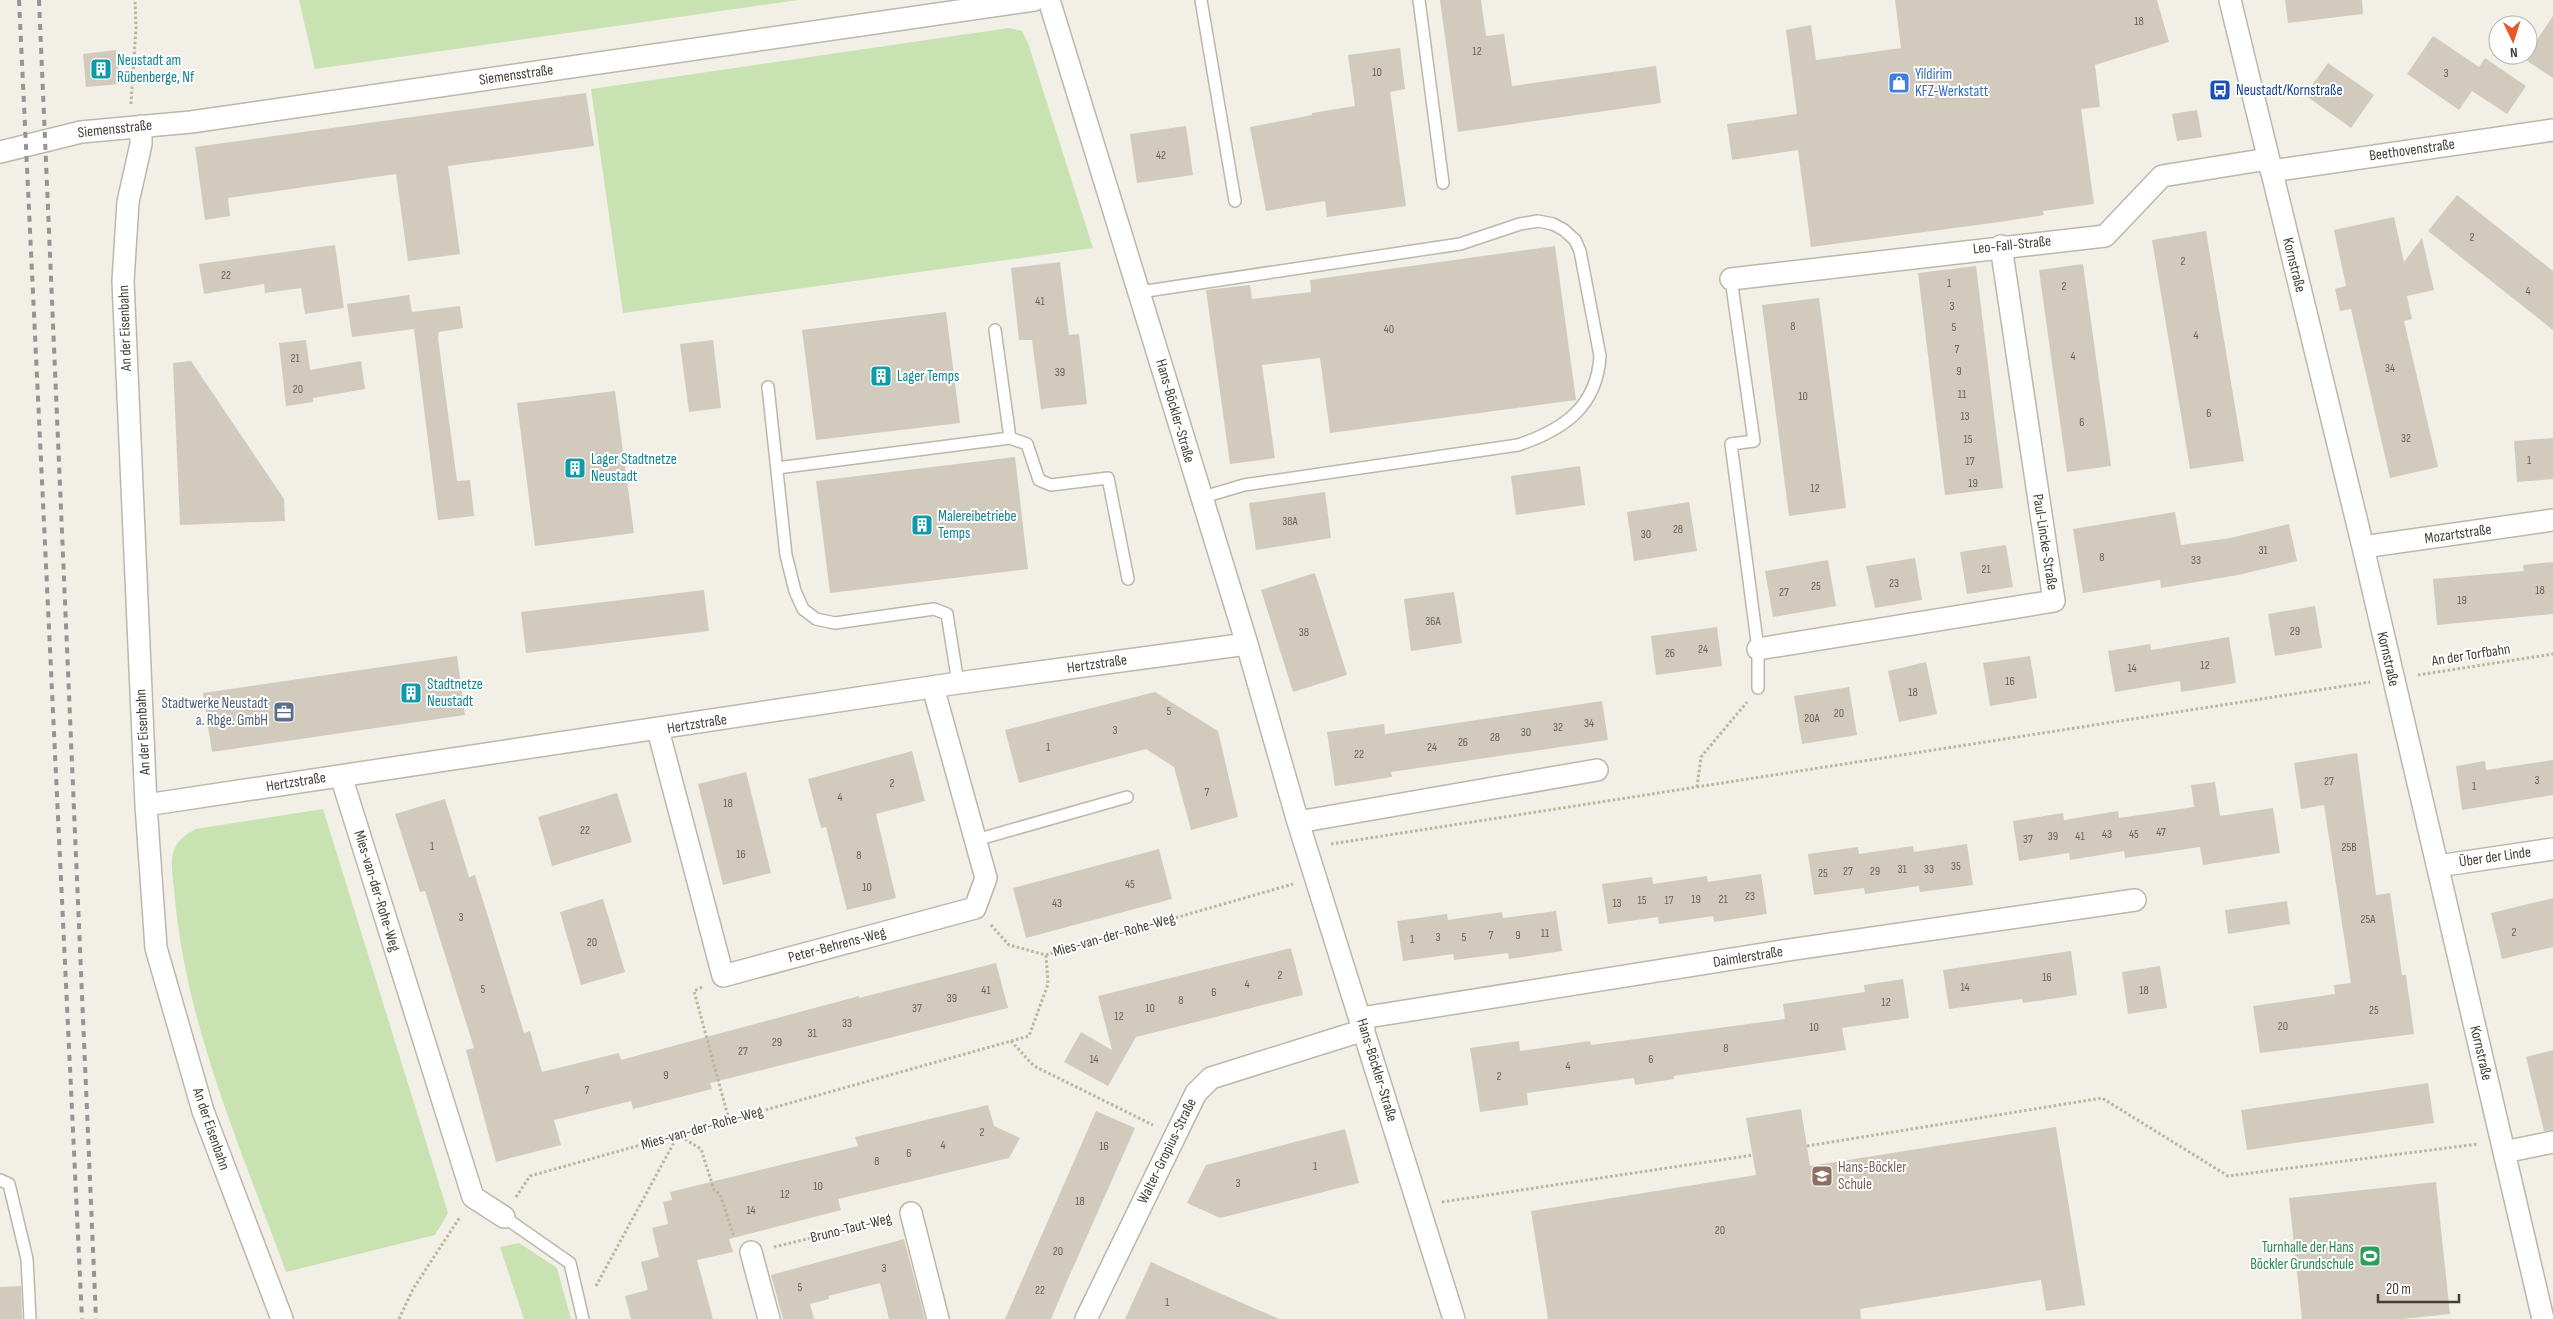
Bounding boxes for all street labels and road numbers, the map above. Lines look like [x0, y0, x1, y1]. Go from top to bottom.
street label: Siemensstraße [478, 60, 554, 90]
street label: Siemensstraße [77, 116, 153, 142]
street label: Beethovenstraße [2368, 135, 2456, 165]
street label: Leo-Fall-Straße [1972, 231, 2052, 259]
street label: Kornstraße [2278, 236, 2310, 294]
street label: An der Eisenbahn [114, 285, 136, 372]
street label: Hans-Böckler-Straße [1151, 357, 1199, 465]
street label: Paul-Lincke-Straße [2028, 492, 2062, 592]
street label: Mozartstraße [2423, 520, 2493, 548]
street label: Kornstraße [2372, 630, 2404, 688]
street label: An der Torfbahn [2429, 639, 2512, 671]
street label: Hertzstraße [1066, 650, 1128, 678]
street label: An der Eisenbahn [131, 688, 155, 776]
street label: Hertzstraße [666, 710, 728, 738]
street label: Hertzstraße [265, 768, 327, 796]
street label: Mies-van-der-Rohe-Weg [350, 828, 404, 954]
street label: Über der Linde [2458, 843, 2532, 871]
street label: Mies-van-der-Rohe-Weg [1051, 909, 1177, 961]
street label: Peter-Behrens-Weg [786, 923, 888, 967]
street label: Daimlerstraße [1712, 942, 1784, 972]
street label: Hans-Böckler-Straße [1352, 1016, 1402, 1124]
street label: Kornstraße [2465, 1024, 2497, 1082]
street label: An der Eisenbahn [188, 1084, 234, 1173]
street label: Walter-Gropius-Straße [1133, 1095, 1201, 1207]
street label: Mies-van-der-Rohe-Weg [639, 1102, 765, 1154]
street label: Bruno-Taut-Weg [808, 1209, 894, 1247]

